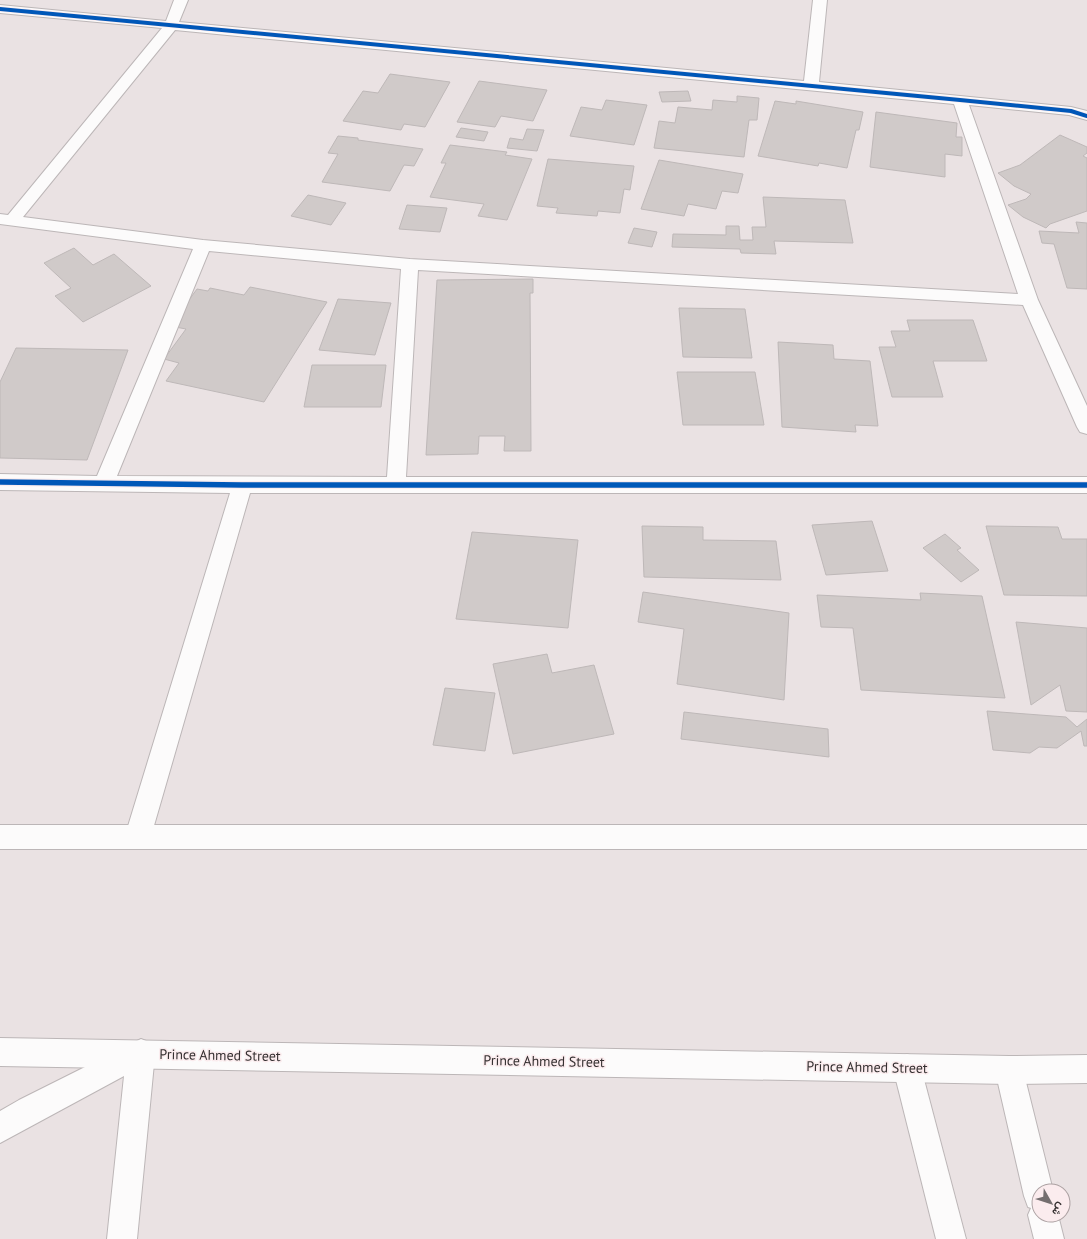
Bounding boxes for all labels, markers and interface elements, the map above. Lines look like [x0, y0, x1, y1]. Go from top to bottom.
street label: Prince Ahmed Street [159, 1045, 281, 1065]
street label: Prince Ahmed Street [483, 1051, 605, 1071]
street label: Prince Ahmed Street [806, 1057, 928, 1077]
north arrow [1031, 1183, 1071, 1223]
text: ش [1049, 1200, 1068, 1219]

